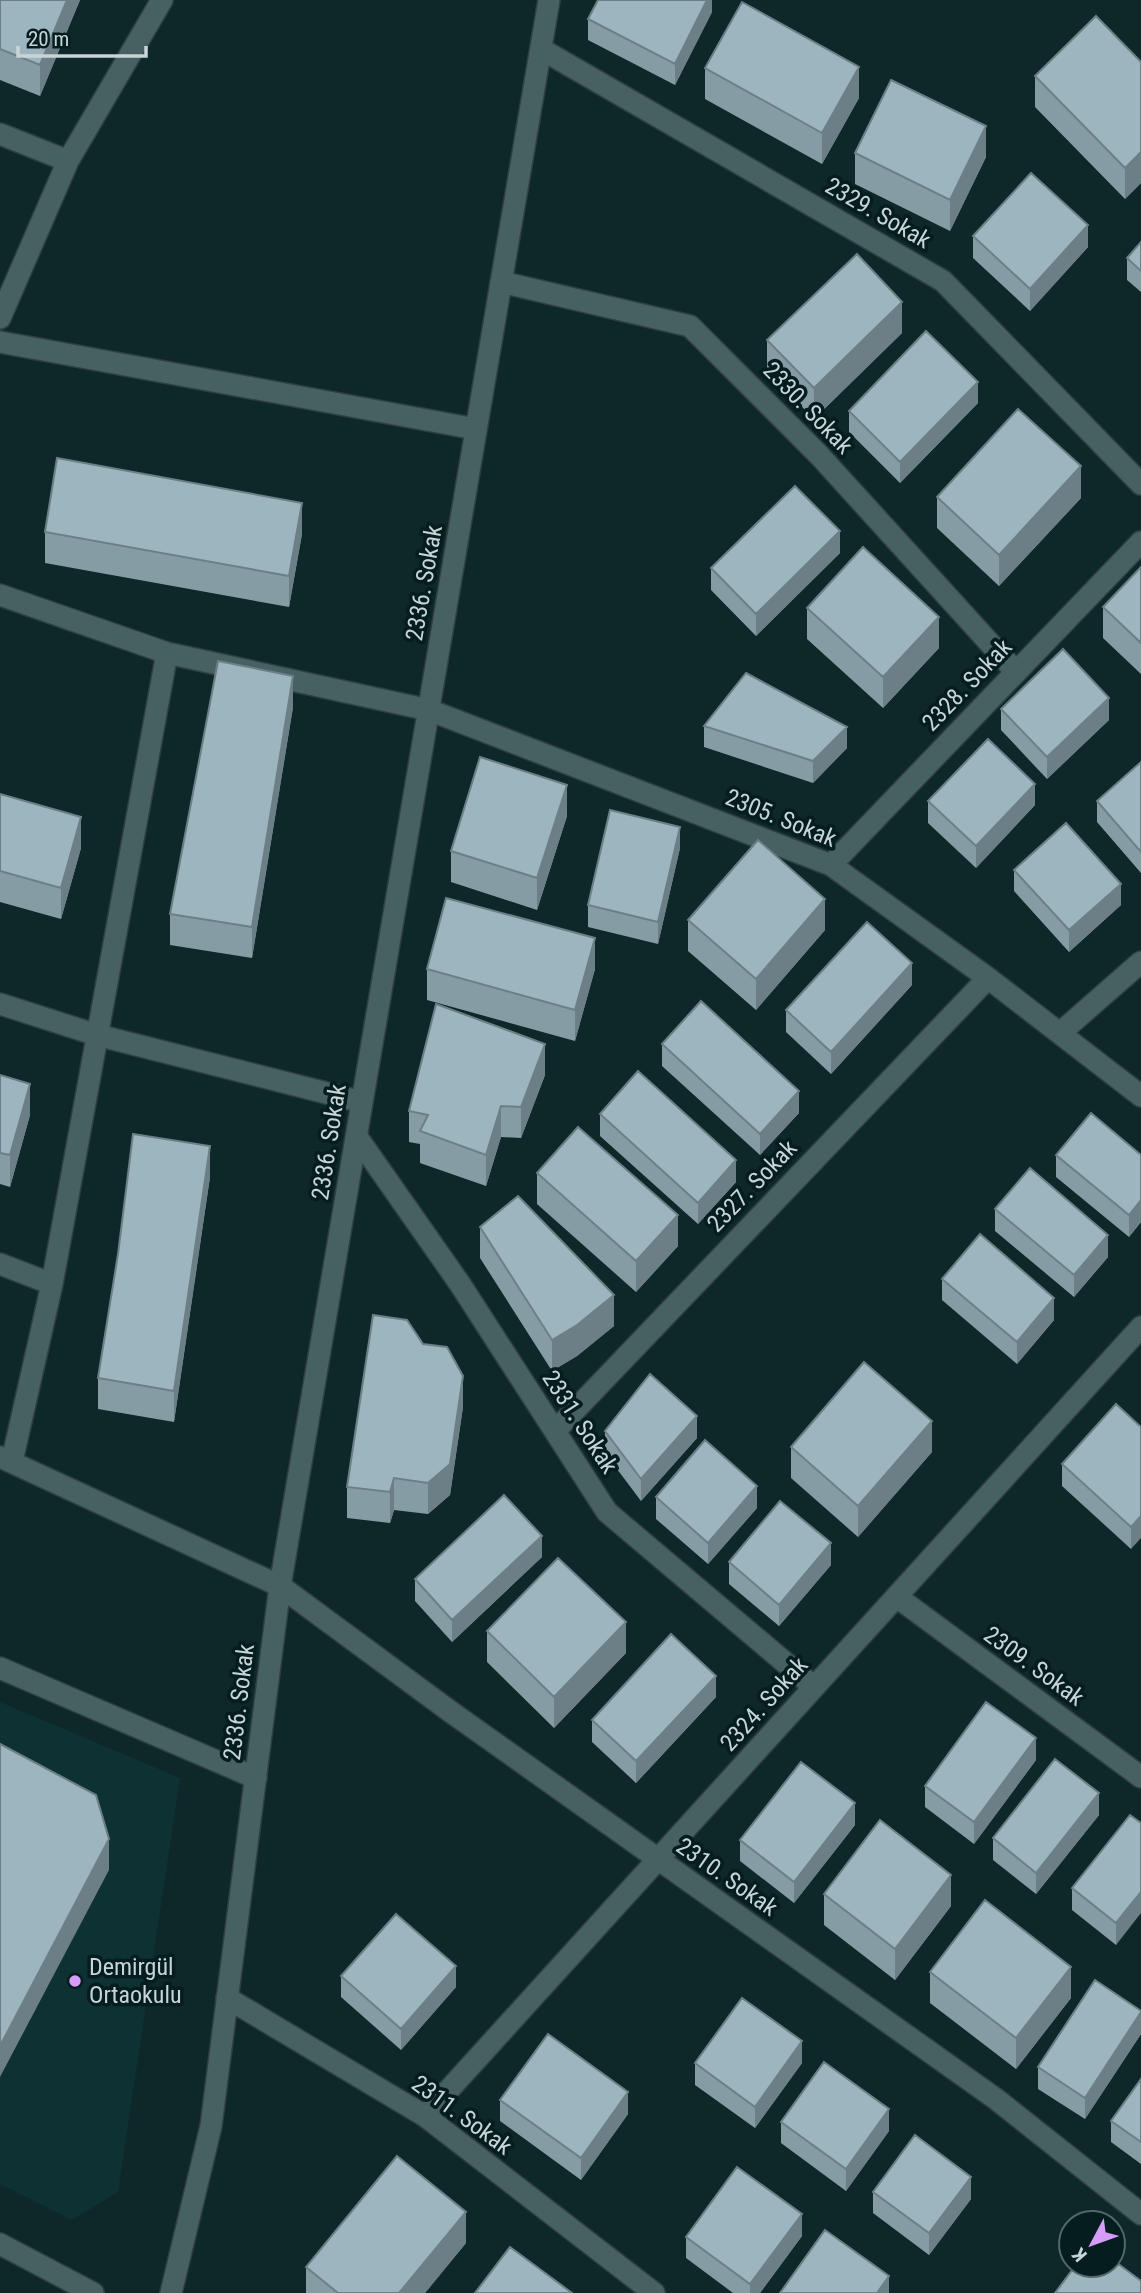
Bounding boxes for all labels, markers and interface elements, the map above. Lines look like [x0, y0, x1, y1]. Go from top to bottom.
scale bar [18, 14, 145, 58]
text: 20 m [28, 27, 69, 51]
street label: 2329. Sokak [820, 172, 936, 254]
street label: 2330. Sokak [757, 356, 859, 460]
street label: 2336. Sokak [400, 523, 448, 643]
street label: 2328. Sokak [916, 633, 1018, 737]
street label: 2305. Sokak [722, 783, 841, 853]
street label: 2336. Sokak [306, 1082, 352, 1202]
street label: 2327. Sokak [701, 1134, 803, 1238]
street label: 2331. Sokak [536, 1365, 624, 1479]
street label: 2309. Sokak [979, 1620, 1090, 1712]
street label: 2336. Sokak [218, 1642, 260, 1762]
street label: 2324. Sokak [714, 1651, 814, 1757]
street label: 2310. Sokak [671, 1832, 783, 1922]
place label: Demirgül Ortaokulu [89, 1953, 182, 2009]
marker: Demirgül Ortaokulu [67, 1973, 83, 1989]
street label: 2311. Sokak [407, 2069, 518, 2161]
north arrow [1057, 2209, 1127, 2279]
text: K [1067, 2243, 1092, 2266]

